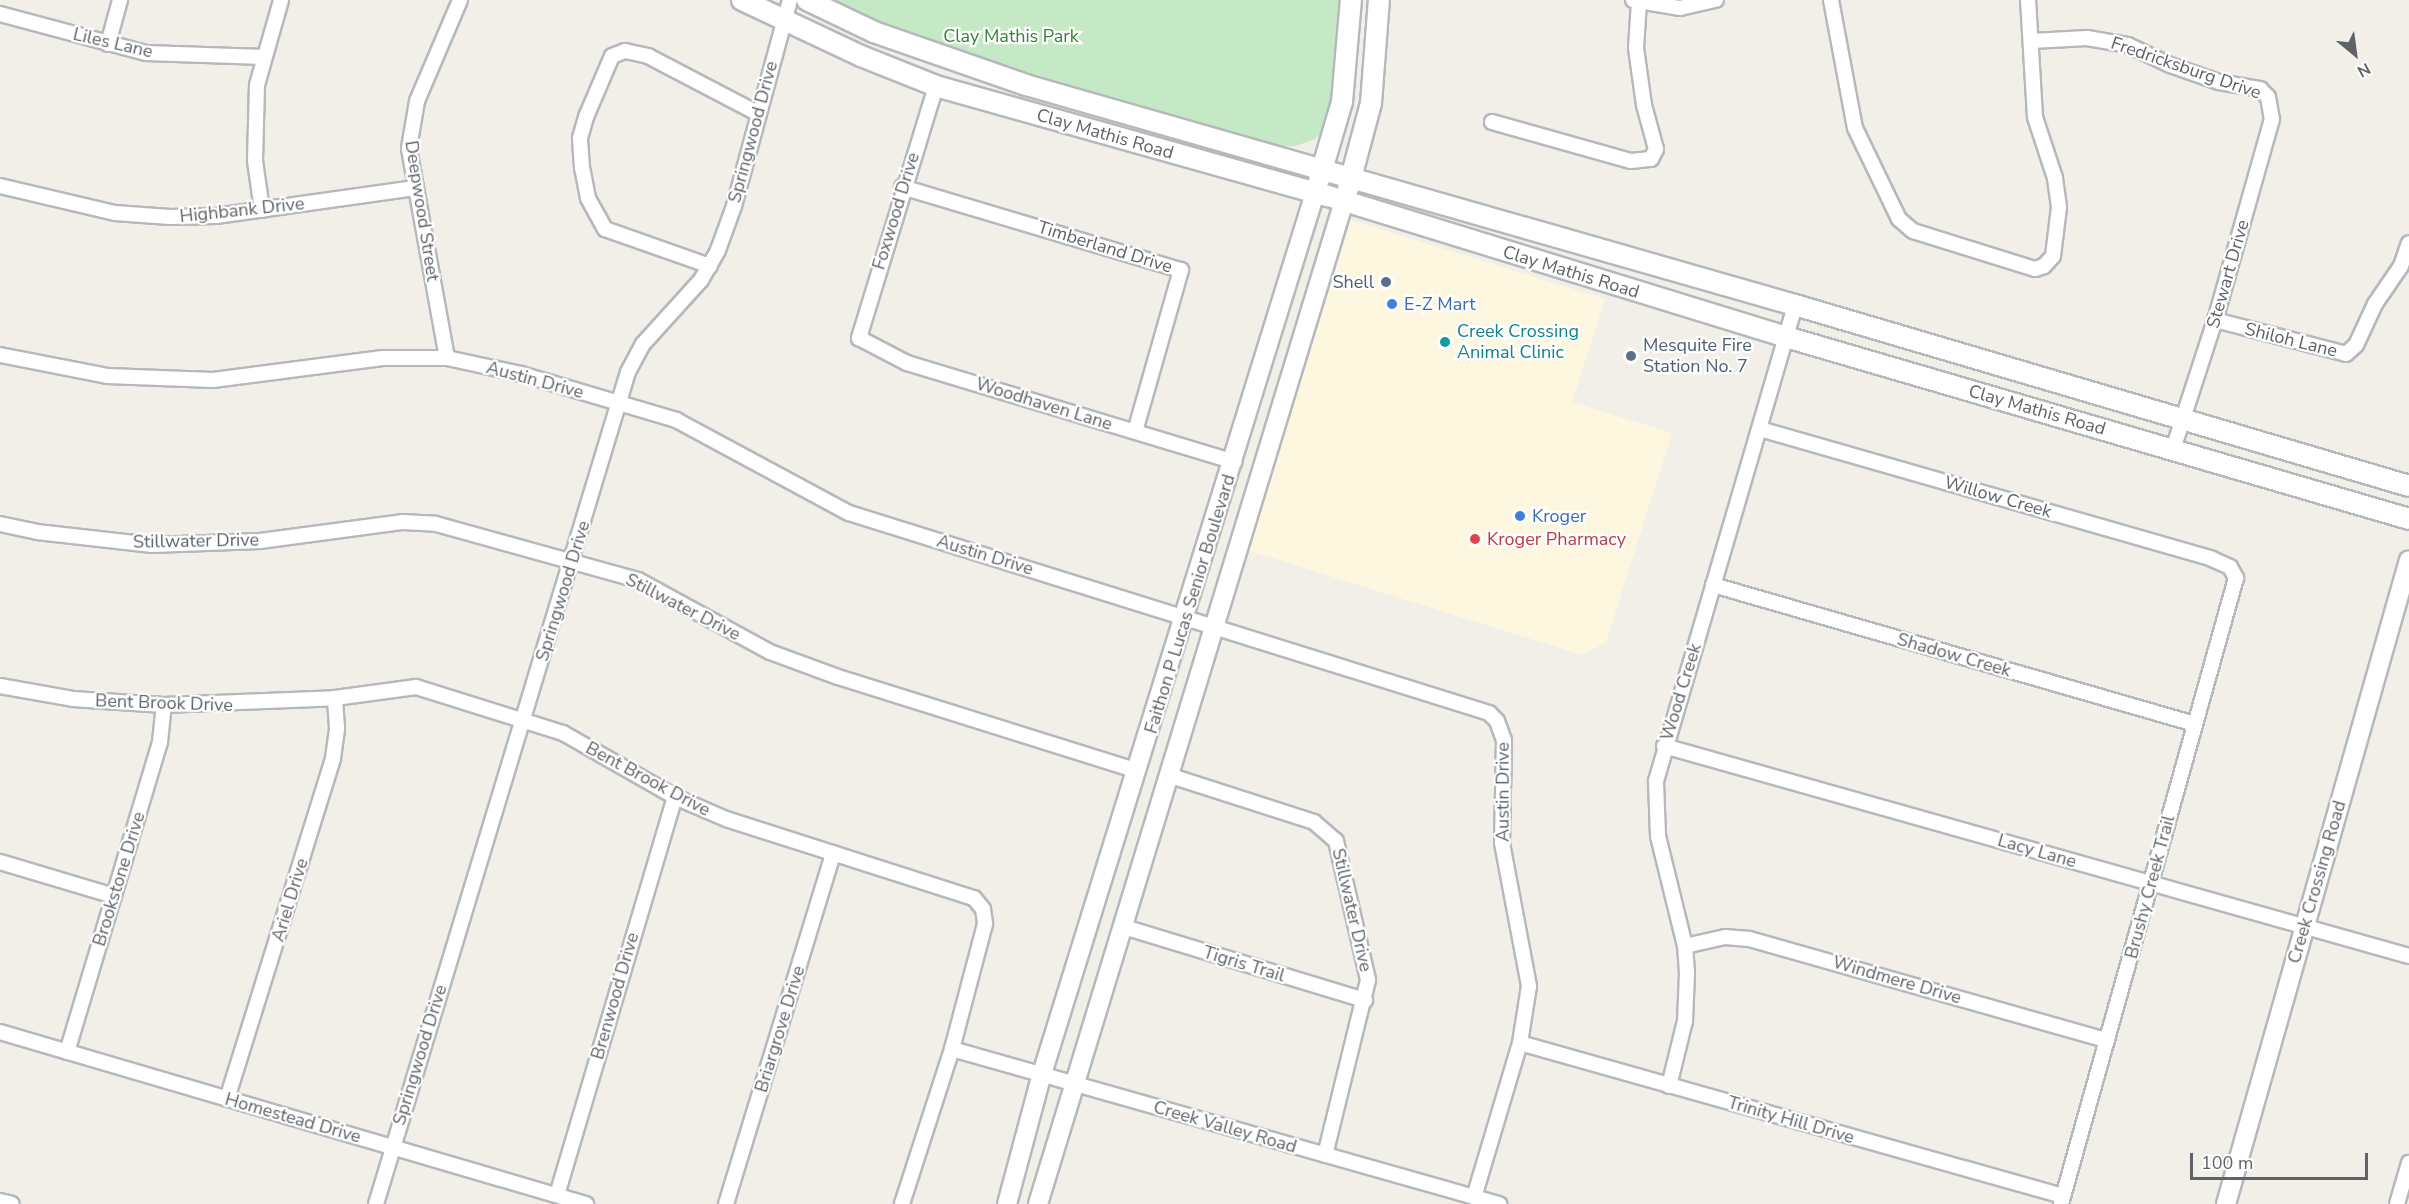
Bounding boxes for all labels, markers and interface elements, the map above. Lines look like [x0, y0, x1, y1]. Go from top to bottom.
street label: Liles Lane [71, 23, 155, 63]
north arrow [2325, 24, 2385, 84]
park label: Clay Mathis Park [943, 25, 1079, 47]
street label: Fredricksburg Drive [2108, 32, 2264, 104]
text: N [2353, 57, 2374, 82]
street label: Springwood Drive [724, 59, 782, 205]
street label: Clay Mathis Road [1034, 104, 1176, 164]
street label: Deepwood Street [400, 139, 444, 283]
street label: Foxwood Drive [868, 150, 924, 272]
street label: Highbank Drive [179, 193, 305, 227]
street label: Timberland Drive [1035, 216, 1175, 278]
street label: Stewart Drive [2202, 217, 2254, 331]
street label: Clay Mathis Road [1500, 241, 1642, 303]
place label: Shell [1332, 271, 1374, 293]
marker: Shell [1379, 275, 1393, 289]
place label: E-Z Mart [1404, 293, 1475, 315]
marker: E-Z Mart [1385, 297, 1399, 311]
street label: Shiloh Lane [2242, 318, 2340, 362]
place label: Creek Crossing Animal Clinic [1457, 321, 1579, 364]
marker: Creek Crossing Animal Clinic [1438, 335, 1452, 349]
place label: Mesquite Fire Station No. 7 [1643, 335, 1752, 378]
marker: Mesquite Fire Station No. 7 [1624, 349, 1638, 363]
street label: Austin Drive [484, 357, 586, 403]
street label: Woodhaven Lane [973, 373, 1115, 435]
street label: Clay Mathis Road [1966, 380, 2108, 440]
street label: Willow Creek [1942, 471, 2054, 523]
street label: Faithon P Lucas Senior Boulevard [1140, 472, 1240, 736]
place label: Kroger [1532, 505, 1586, 527]
marker: Kroger [1513, 509, 1527, 523]
street label: Springwood Drive [531, 518, 595, 664]
place label: Kroger Pharmacy [1487, 528, 1626, 550]
street label: Stillwater Drive [133, 529, 259, 553]
street label: Austin Drive [934, 530, 1036, 580]
marker: Kroger Pharmacy [1468, 532, 1482, 546]
street label: Stillwater Drive [622, 569, 744, 645]
street label: Shadow Creek [1895, 628, 2013, 682]
street label: Wood Creek [1656, 641, 1706, 743]
street label: Bent Brook Drive [95, 690, 233, 716]
street label: Bent Brook Drive [582, 737, 714, 821]
street label: Austin Drive [1492, 742, 1514, 842]
street label: Creek Crossing Road [2283, 798, 2351, 966]
street label: Brookstone Drive [88, 809, 150, 949]
street label: Brushy Creek Trail [2120, 813, 2180, 961]
street label: Lacy Lane [1995, 829, 2079, 873]
street label: Stillwater Drive [1327, 846, 1377, 974]
street label: Ariel Drive [267, 856, 313, 944]
street label: Brenwood Drive [587, 930, 643, 1062]
street label: Tigris Trail [1201, 941, 1287, 987]
street label: Windmere Drive [1830, 951, 1964, 1009]
street label: Briargrove Drive [750, 963, 810, 1095]
street label: Springwood Drive [388, 982, 452, 1128]
street label: Homestead Drive [223, 1088, 363, 1148]
street label: Trinity Hill Drive [1725, 1092, 1857, 1148]
street label: Creek Valley Road [1151, 1096, 1299, 1158]
scale bar [2193, 1141, 2372, 1179]
text: 100 m [2201, 1151, 2253, 1175]

